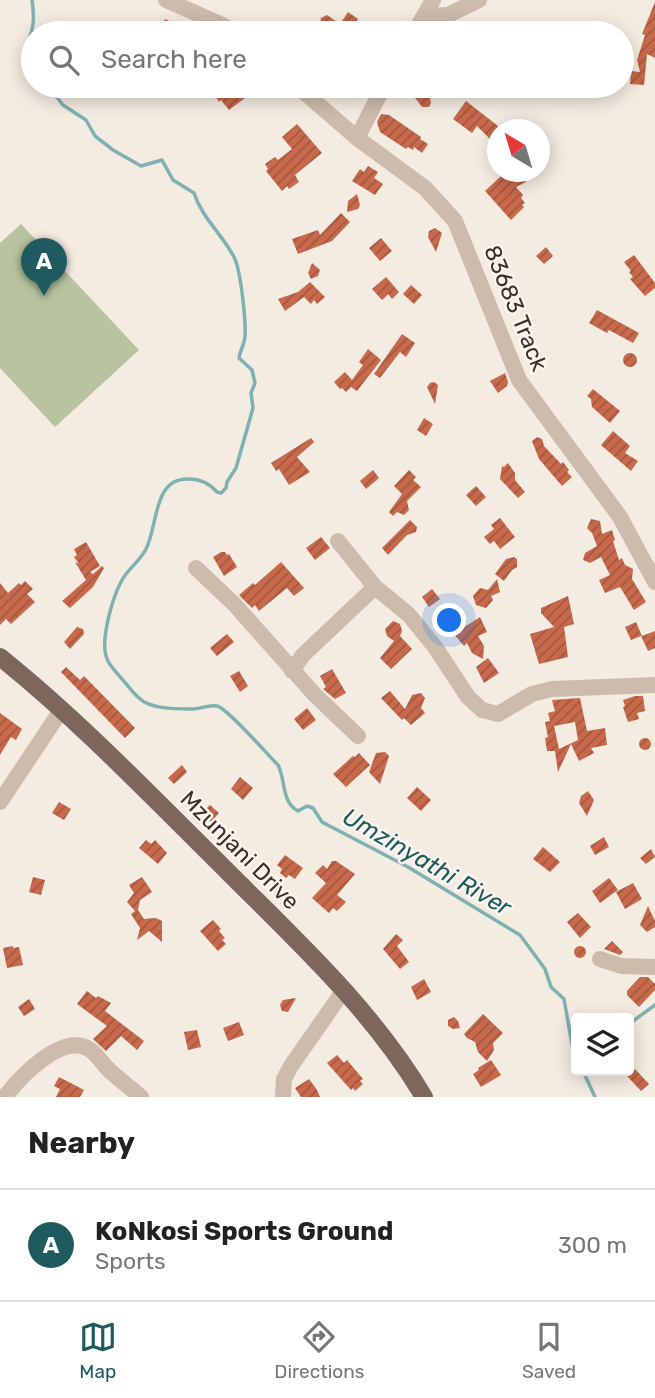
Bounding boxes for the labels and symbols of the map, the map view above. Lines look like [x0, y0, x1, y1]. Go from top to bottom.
north arrow [487, 119, 550, 182]
pin: A [21, 238, 67, 296]
street label: 83683 Track [478, 241, 554, 375]
your location [432, 603, 466, 637]
street label: Mzunjani Drive [175, 785, 305, 915]
water label: Umzinyathi River [338, 802, 517, 922]

